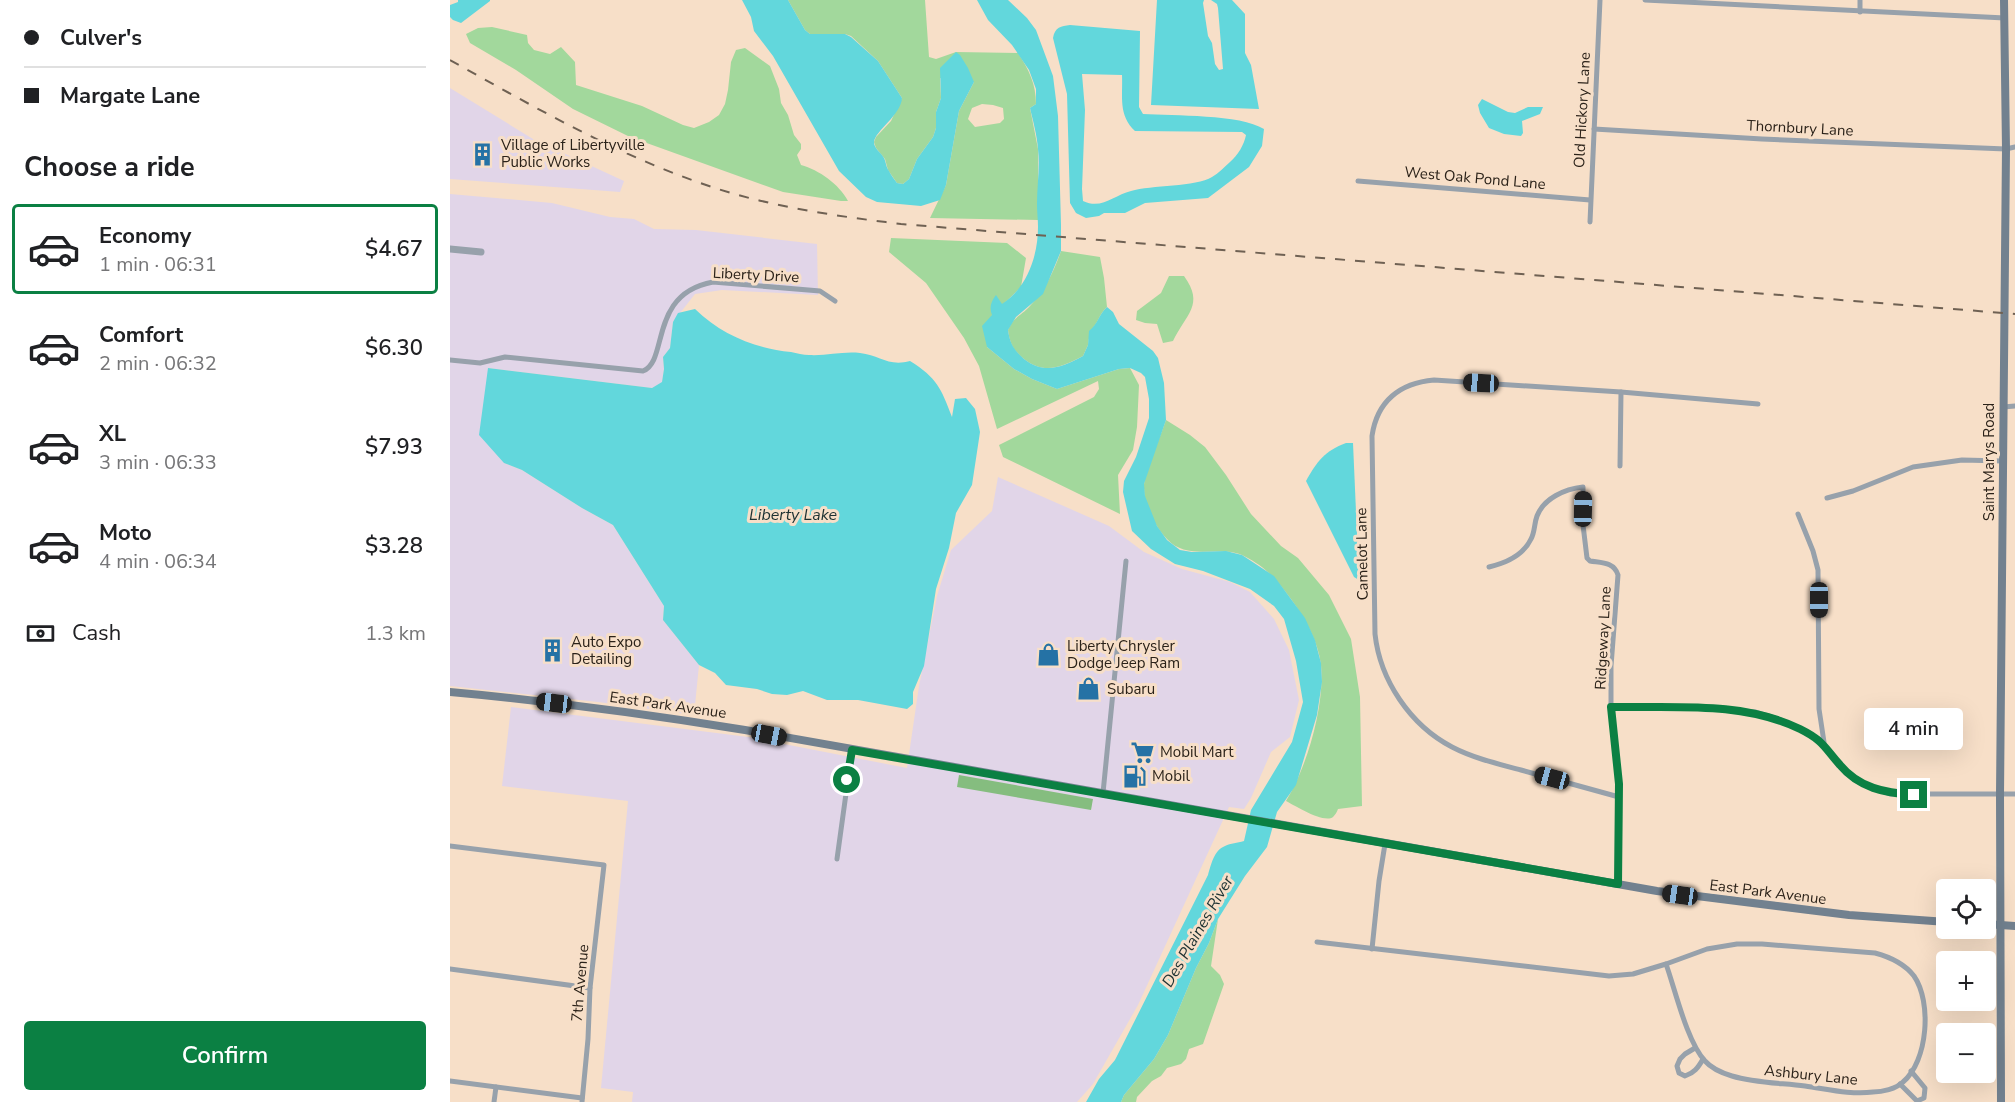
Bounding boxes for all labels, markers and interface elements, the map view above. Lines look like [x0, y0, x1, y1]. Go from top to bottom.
text: Culver's [60, 23, 142, 53]
street label: Old Hickory Lane [1569, 52, 1595, 168]
text: Margate Lane [60, 81, 200, 111]
street label: Thornbury Lane [1746, 115, 1854, 141]
place label: Village of Libertyville Public Works [500, 135, 645, 172]
building icon: Village of Libertyville Public Works [470, 141, 496, 167]
text: Choose a ride [24, 149, 195, 186]
street label: West Oak Pond Lane [1403, 162, 1547, 194]
text: Economy [99, 221, 191, 251]
icon: car [27, 222, 81, 276]
text: $4.67 [365, 234, 423, 264]
text: 1 min · 06:31 [99, 251, 217, 278]
street label: Liberty Drive [712, 263, 800, 287]
text: Comfort [99, 320, 183, 350]
icon: car [27, 321, 81, 375]
text: $6.30 [365, 333, 423, 363]
text: 2 min · 06:32 [99, 350, 217, 377]
car [1463, 373, 1499, 393]
street label: Saint Marys Road [1979, 403, 1999, 521]
text: XL [99, 419, 126, 449]
icon: car [27, 420, 81, 474]
text: $7.93 [365, 432, 423, 462]
text: 3 min · 06:33 [99, 449, 217, 476]
car [1574, 491, 1592, 527]
water label: Liberty Lake [749, 504, 837, 526]
street label: Camelot Lane [1351, 507, 1373, 601]
text: Moto [99, 518, 152, 548]
icon: car [27, 519, 81, 573]
text: $3.28 [365, 531, 423, 561]
text: 4 min · 06:34 [99, 548, 217, 575]
car [1810, 582, 1828, 618]
street label: Ridgeway Lane [1590, 586, 1616, 690]
icon: cash [24, 617, 57, 650]
text: Cash [72, 618, 121, 648]
text: 1.3 km [365, 620, 426, 647]
place label: Auto Expo Detailing [571, 632, 641, 669]
place label: Liberty Chrysler Dodge Jeep Ram [1067, 636, 1180, 673]
building icon: Auto Expo Detailing [540, 638, 566, 664]
shop icon: Liberty Chrysler Dodge Jeep Ram [1036, 642, 1062, 668]
shop icon: Subaru [1076, 676, 1102, 702]
place label: Subaru [1107, 679, 1155, 699]
street label: East Park Avenue [608, 687, 728, 723]
car [535, 692, 573, 714]
callout: 4 min [1864, 708, 1964, 750]
text: 4 min [1888, 715, 1939, 742]
car [750, 723, 788, 747]
supermarket icon: Mobil Mart [1129, 739, 1155, 765]
place label: Mobil Mart [1160, 742, 1234, 762]
fuel station icon: Mobil [1121, 763, 1147, 789]
car [1532, 765, 1572, 791]
route start [833, 766, 860, 793]
place label: Mobil [1152, 766, 1190, 786]
route end [1900, 781, 1927, 808]
water label: Des Plaines River [1157, 871, 1239, 991]
street label: East Park Avenue [1708, 875, 1828, 909]
map controls [1936, 879, 1996, 1083]
button: locate [1936, 879, 1996, 939]
car [1661, 884, 1699, 906]
street label: 7th Avenue [567, 943, 593, 1023]
button: + [1936, 951, 1996, 1011]
button: Confirm [24, 1021, 426, 1090]
button: − [1936, 1023, 1996, 1083]
street label: Ashbury Lane [1763, 1060, 1859, 1090]

